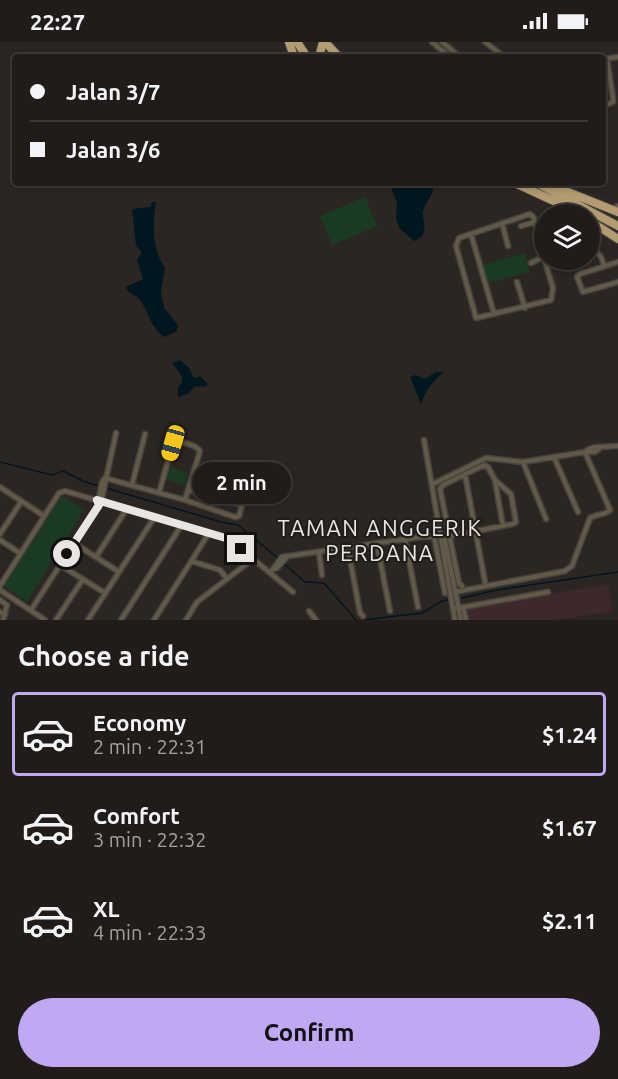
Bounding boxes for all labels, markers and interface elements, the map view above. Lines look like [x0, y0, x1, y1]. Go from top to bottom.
text: 22:27 [30, 9, 85, 34]
text: Jalan 3/7 [66, 79, 160, 104]
text: Jalan 3/6 [66, 137, 160, 162]
map controls [534, 204, 600, 270]
button: layers [534, 204, 600, 270]
car [159, 423, 187, 463]
callout: 2 min [192, 462, 290, 504]
text: 2 min [216, 471, 267, 494]
district label: TAMAN ANGGERIK PERDANA [278, 515, 482, 565]
route end [227, 535, 254, 562]
route start [53, 540, 80, 567]
text: Choose a ride [18, 641, 190, 671]
icon: car [21, 707, 75, 761]
text: Economy [93, 710, 186, 735]
text: $1.24 [542, 722, 597, 747]
text: 2 min · 22:31 [93, 735, 207, 758]
icon: car [21, 800, 75, 854]
text: Comfort [93, 803, 180, 828]
text: $1.67 [542, 815, 597, 840]
text: 3 min · 22:32 [93, 828, 207, 851]
icon: car [21, 893, 75, 947]
text: XL [93, 896, 120, 921]
text: $2.11 [542, 908, 597, 933]
text: 4 min · 22:33 [93, 921, 207, 944]
button: Confirm [18, 998, 600, 1067]

